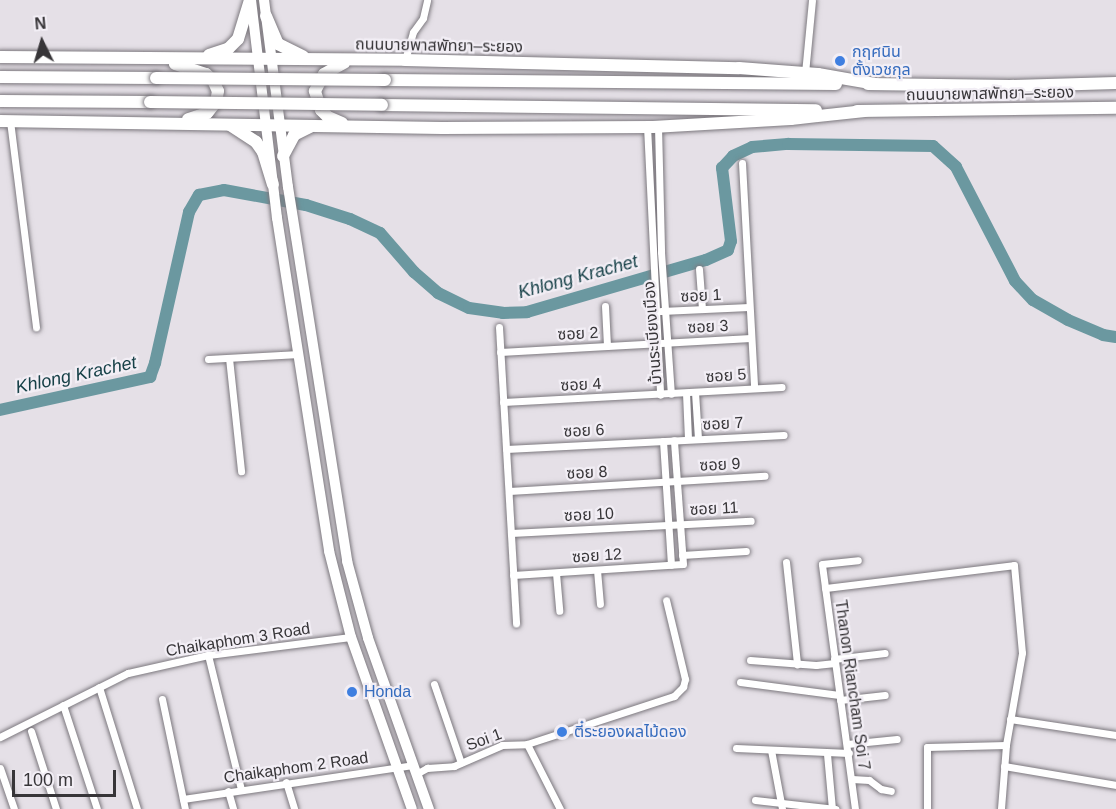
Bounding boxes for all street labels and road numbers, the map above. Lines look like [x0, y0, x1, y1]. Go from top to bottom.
street label: ถนนบายพาสพัทยา–ระยอง [355, 35, 523, 57]
street label: ถนนบายพาสพัทยา–ระยอง [906, 83, 1074, 105]
street label: บ้านระเบียงเมือง [640, 281, 666, 385]
street label: ซอย 1 [680, 285, 722, 307]
street label: ซอย 3 [687, 316, 729, 338]
street label: ซอย 2 [557, 323, 599, 345]
street label: ซอย 5 [705, 365, 747, 387]
street label: ซอย 4 [560, 374, 602, 396]
street label: ซอย 7 [702, 413, 744, 435]
street label: ซอย 6 [563, 420, 605, 442]
street label: ซอย 9 [699, 454, 741, 476]
street label: ซอย 8 [566, 462, 608, 484]
street label: ซอย 11 [689, 498, 739, 520]
street label: ซอย 10 [564, 504, 614, 526]
street label: ซอย 12 [571, 545, 623, 567]
street label: Thanon Riancham Soi 7 [831, 599, 873, 771]
street label: Chaikaphom 3 Road [164, 619, 312, 661]
street label: Soi 1 [464, 725, 504, 755]
street label: Chaikaphom 2 Road [222, 748, 370, 788]

